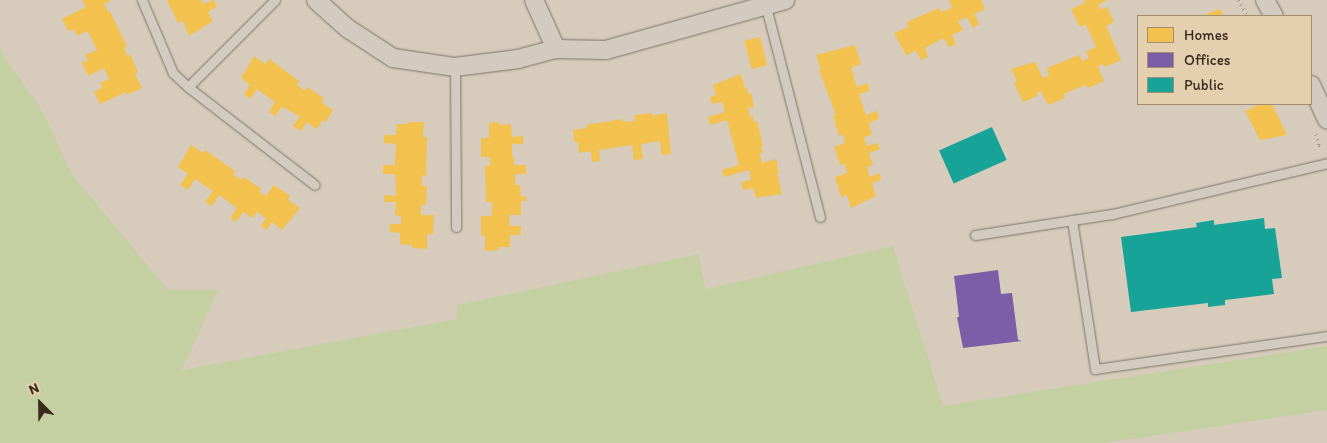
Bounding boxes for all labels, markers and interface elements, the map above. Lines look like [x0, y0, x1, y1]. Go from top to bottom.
legend [1137, 15, 1312, 105]
text: Homes [1184, 26, 1228, 44]
text: Offices [1184, 51, 1231, 69]
text: Public [1184, 76, 1224, 94]
north arrow [15, 378, 65, 428]
text: N [26, 379, 42, 398]

